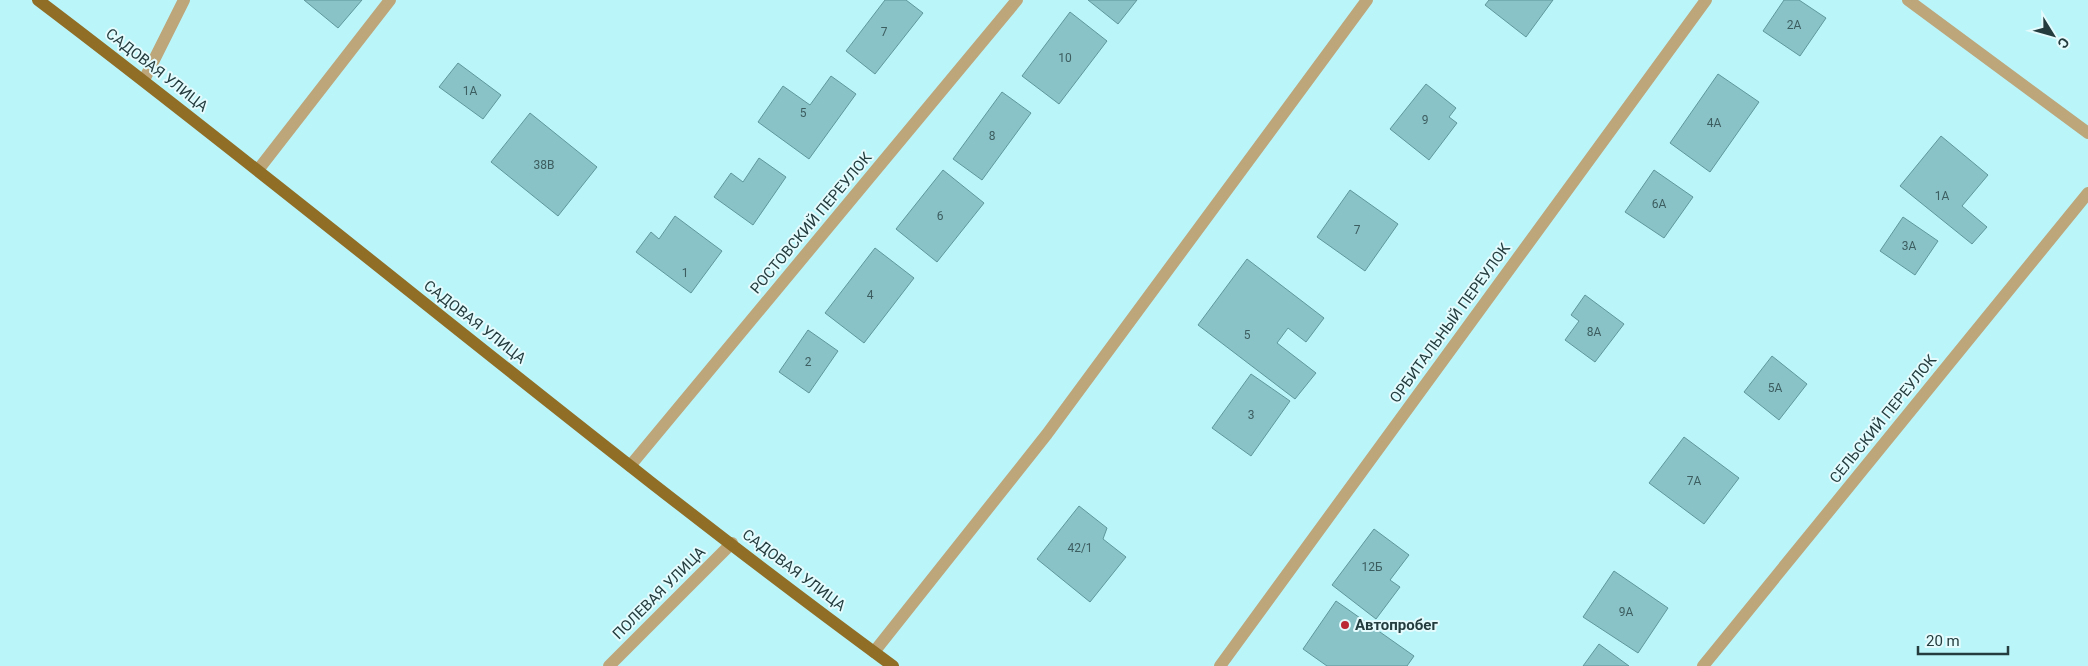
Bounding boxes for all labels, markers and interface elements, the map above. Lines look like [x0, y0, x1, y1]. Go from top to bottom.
north arrow [2028, 10, 2078, 60]
house number: 2А [1787, 18, 1801, 32]
street label: САДОВАЯ УЛИЦА [102, 25, 212, 116]
house number: 7 [881, 25, 888, 39]
text: С [2054, 34, 2073, 51]
house number: 10 [1058, 51, 1072, 65]
house number: 1А [463, 84, 477, 98]
house number: 5 [800, 106, 807, 120]
house number: 9 [1422, 113, 1428, 127]
house number: 4А [1707, 116, 1721, 130]
house number: 8 [989, 129, 996, 143]
street label: РОСТОВСКИЙ ПЕРЕУЛОК [747, 148, 876, 297]
house number: 38В [534, 158, 554, 172]
house number: 1А [1935, 189, 1949, 203]
house number: 6А [1652, 197, 1666, 211]
house number: 6 [937, 209, 944, 223]
house number: 7 [1354, 223, 1361, 237]
street label: ОРБИТАЛЬНЫЙ ПЕРЕУЛОК [1386, 239, 1514, 406]
house number: 3А [1902, 239, 1916, 253]
house number: 1 [682, 266, 688, 280]
street label: САДОВАЯ УЛИЦА [420, 277, 530, 368]
house number: 4 [867, 288, 874, 302]
house number: 8А [1587, 325, 1601, 339]
house number: 5 [1244, 328, 1251, 342]
street label: СЕЛЬСКИЙ ПЕРЕУЛОК [1826, 351, 1940, 487]
house number: 2 [805, 355, 812, 369]
house number: 5А [1768, 381, 1782, 395]
house number: 3 [1248, 408, 1254, 422]
house number: 7А [1687, 474, 1701, 488]
street label: САДОВАЯ УЛИЦА [739, 525, 849, 615]
house number: 42/1 [1067, 541, 1093, 555]
street label: ПОЛЕВАЯ УЛИЦА [609, 543, 709, 643]
house number: 12Б [1361, 560, 1383, 574]
house number: 9А [1619, 605, 1633, 619]
place label: Автопробег [1355, 616, 1438, 634]
marker: Автопробег [1339, 619, 1351, 631]
scale bar [1918, 624, 2008, 656]
text: 20 m [1926, 632, 1960, 650]

